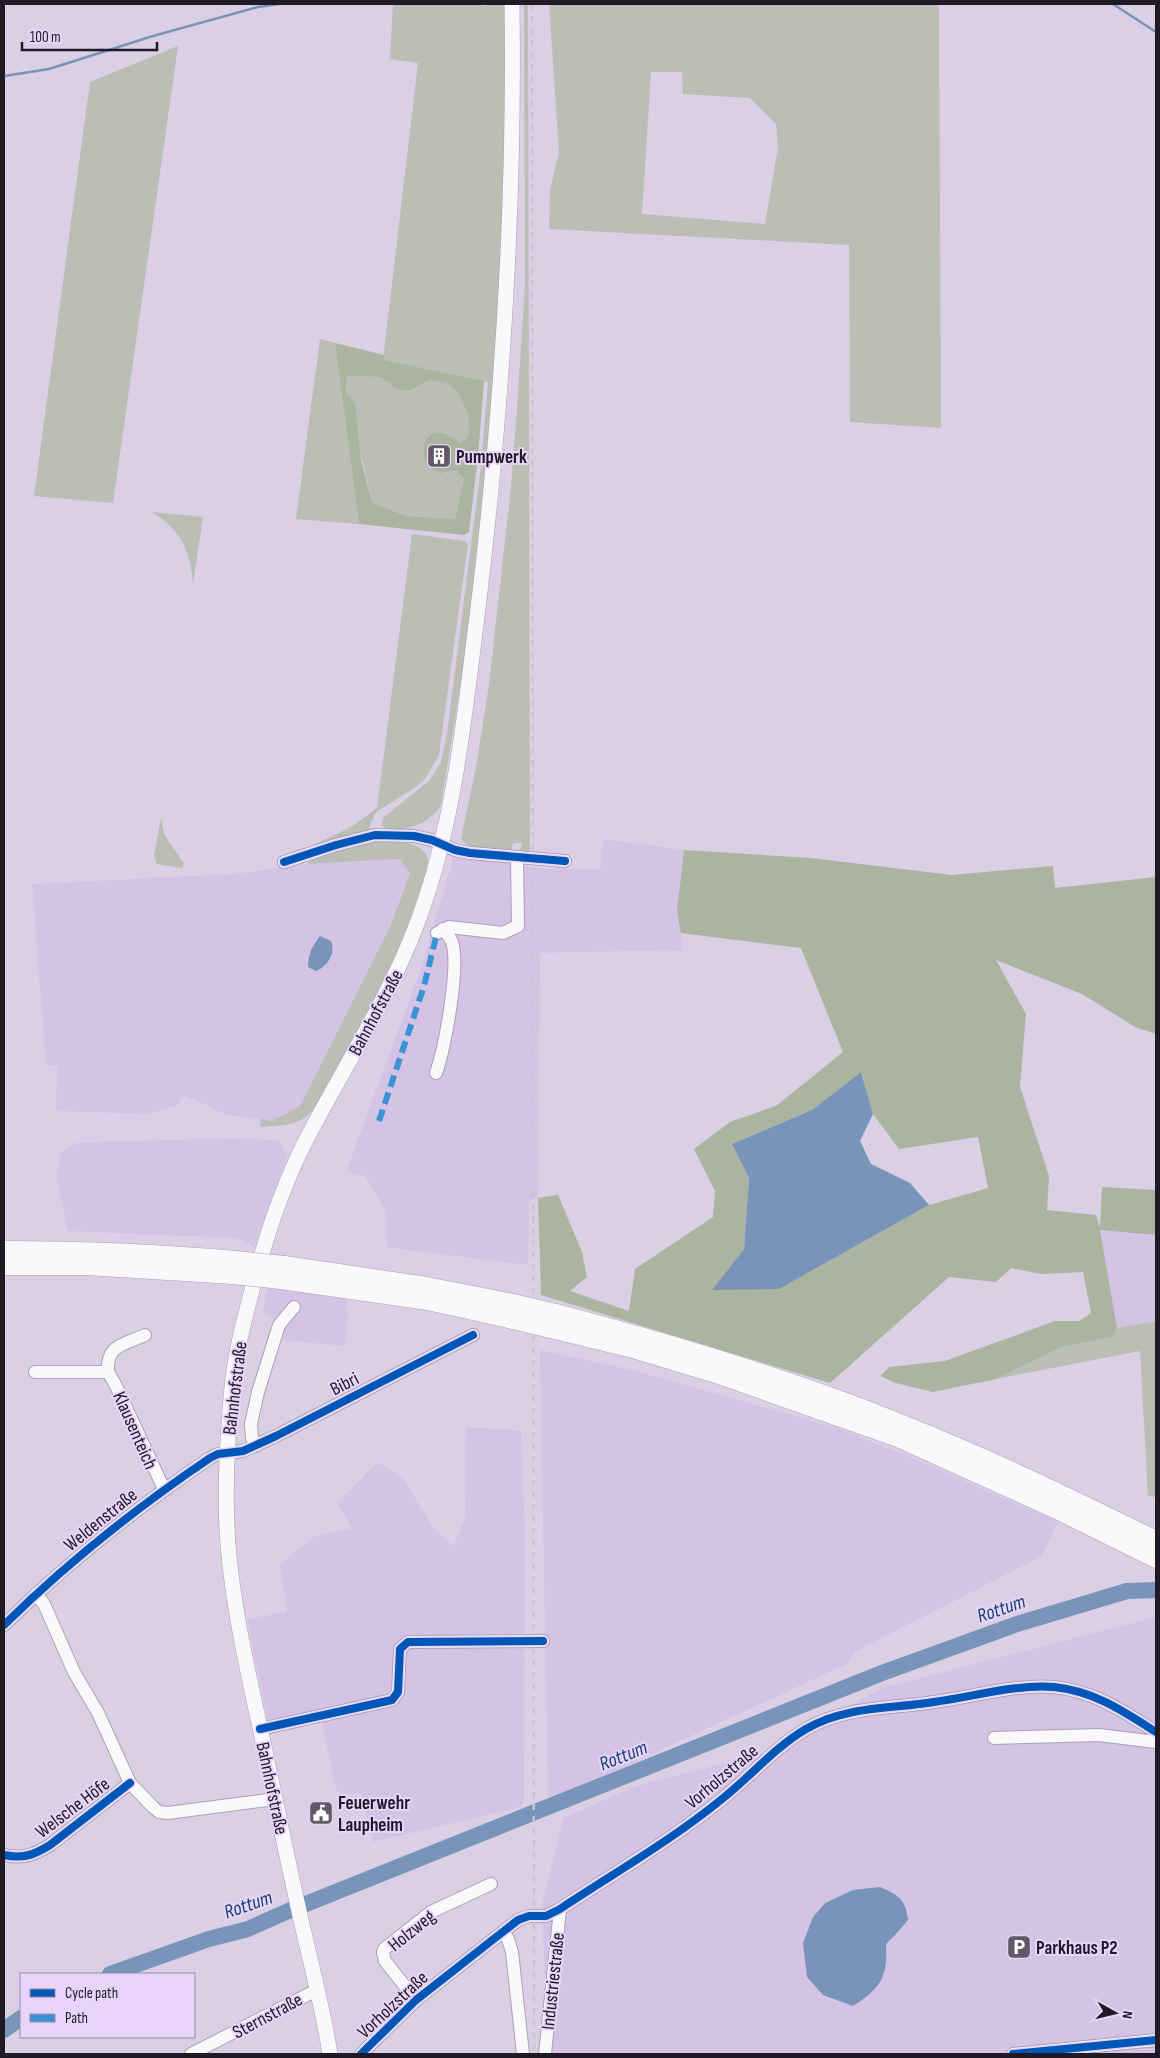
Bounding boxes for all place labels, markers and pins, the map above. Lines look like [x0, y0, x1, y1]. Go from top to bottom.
building icon: Pumpwerk [426, 443, 452, 469]
place label: Pumpwerk [456, 446, 527, 469]
place label: Feuerwehr Laupheim [338, 1792, 410, 1837]
public building icon: Feuerwehr Laupheim [308, 1800, 334, 1826]
parking icon: Parkhaus P2 [1006, 1934, 1032, 1960]
place label: Parkhaus P2 [1036, 1937, 1118, 1960]

